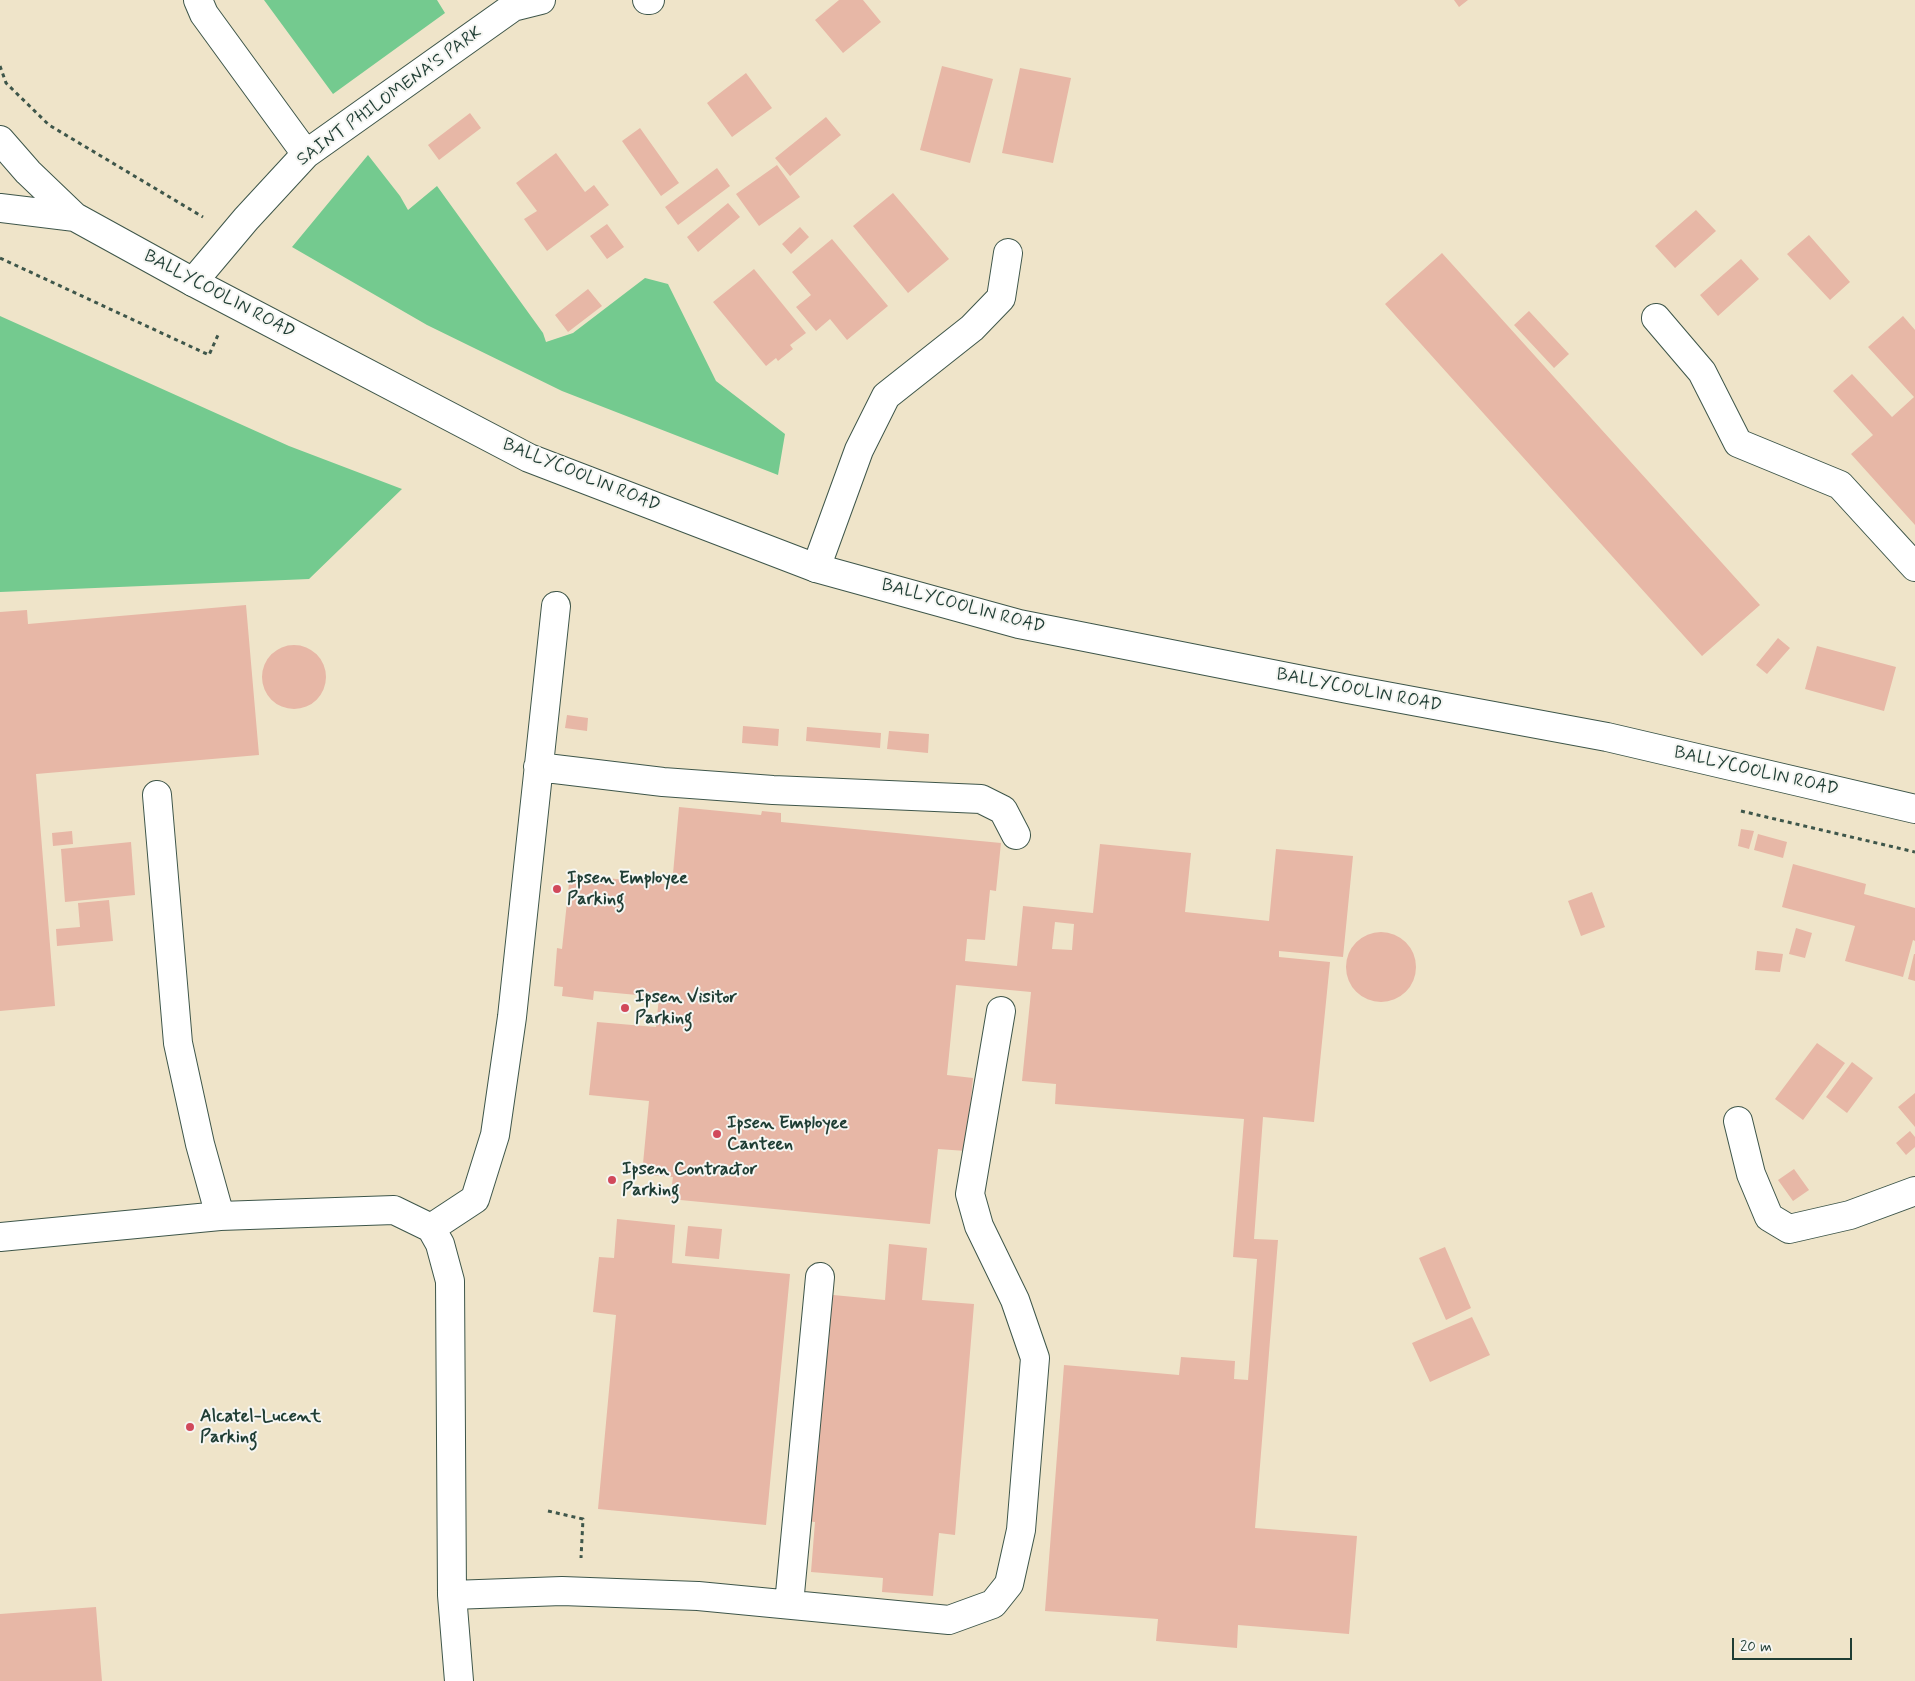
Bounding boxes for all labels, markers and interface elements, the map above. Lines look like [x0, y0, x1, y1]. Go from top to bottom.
street label: SAINT PHILOMENA'S PARK [293, 22, 487, 172]
street label: BALLYCOOLIN ROAD [140, 246, 298, 344]
street label: BALLYCOOLIN ROAD [499, 435, 663, 517]
street label: BALLYCOOLIN ROAD [879, 575, 1047, 639]
street label: BALLYCOOLIN ROAD [1274, 664, 1444, 718]
street label: BALLYCOOLIN ROAD [1672, 743, 1840, 801]
place label: Ipsen Employee Parking [567, 868, 688, 911]
marker: Ipsen Employee Parking [551, 883, 563, 895]
place label: Ipsen Visitor Parking [635, 987, 737, 1030]
marker: Ipsen Visitor Parking [619, 1002, 631, 1014]
place label: Ipsen Employee Canteen [727, 1113, 848, 1156]
marker: Ipsen Employee Canteen [711, 1128, 723, 1140]
place label: Ipsen Contractor Parking [622, 1159, 757, 1202]
marker: Ipsen Contractor Parking [606, 1174, 618, 1186]
place label: Alcatel-Lucent Parking [200, 1406, 321, 1448]
marker: Alcatel-Lucent Parking [184, 1421, 196, 1433]
scale bar [1735, 1628, 1855, 1660]
text: 20 m [1740, 1637, 1772, 1657]

